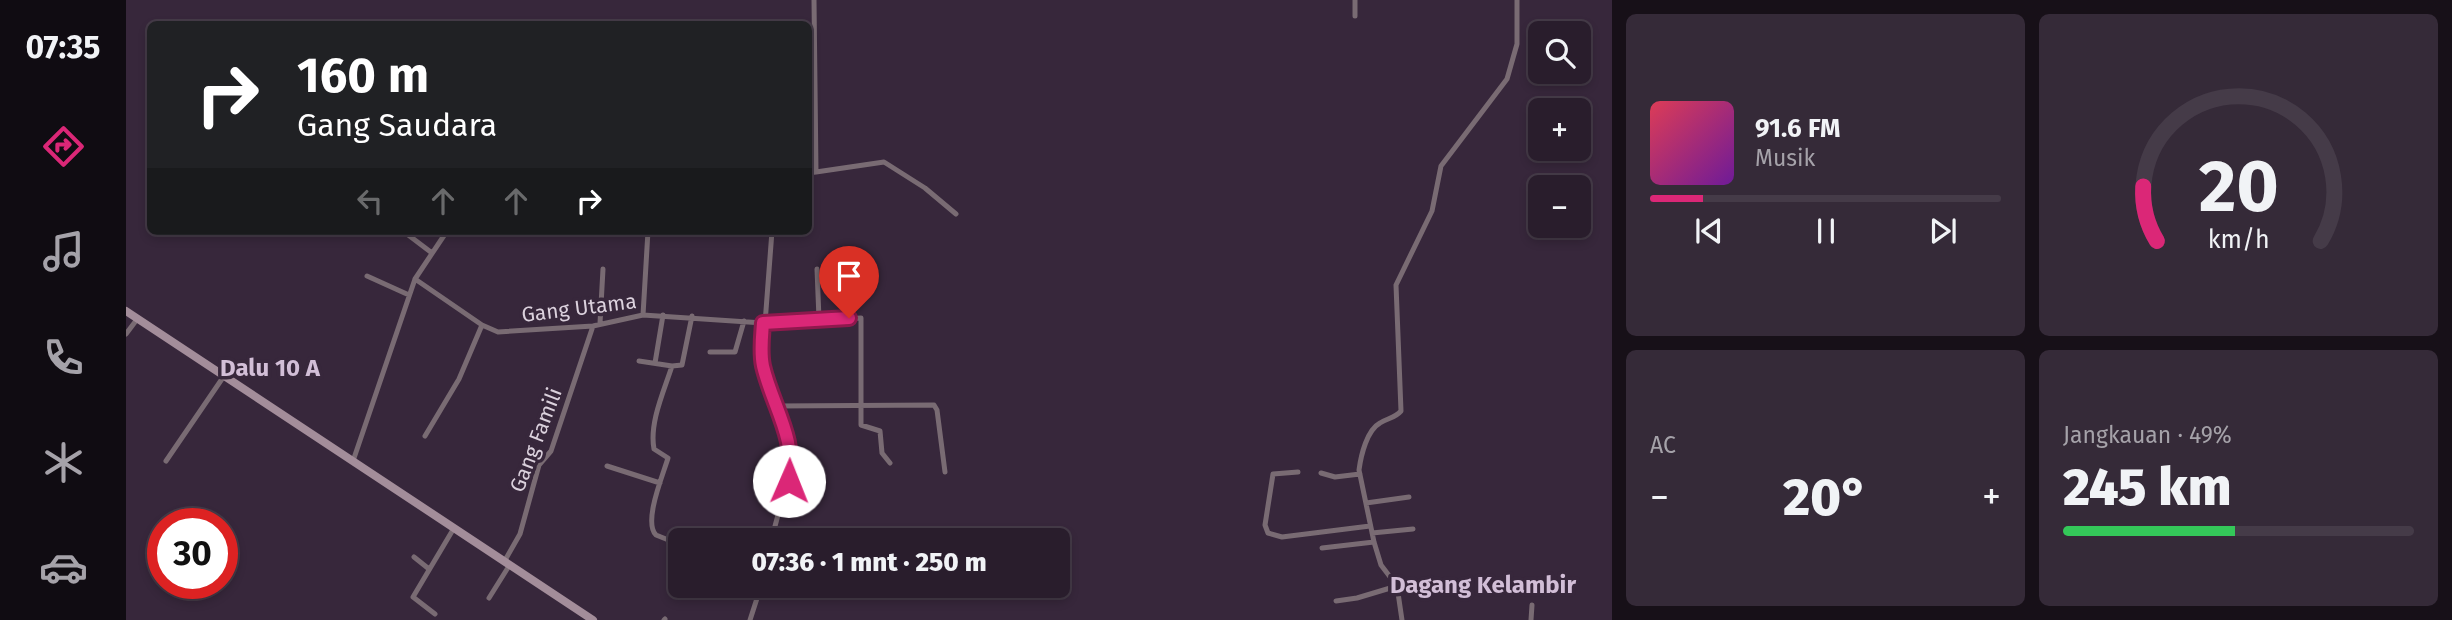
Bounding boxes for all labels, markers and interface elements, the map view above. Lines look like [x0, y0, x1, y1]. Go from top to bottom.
map controls [1528, 21, 1591, 238]
button: search [1528, 21, 1591, 84]
text: 07:35 [25, 28, 101, 66]
text: 160 m [297, 46, 429, 105]
icon: right [182, 49, 273, 140]
button: + [1528, 98, 1591, 161]
text: Gang Saudara [297, 106, 497, 144]
text: 91.6 FM [1755, 113, 1840, 144]
icon: directions [39, 122, 88, 171]
text: Musik [1755, 144, 1815, 172]
text: 20 [2198, 144, 2279, 231]
button: − [1528, 175, 1591, 238]
icon: left [351, 182, 389, 220]
icon: ahead [424, 182, 462, 220]
icon: ahead [497, 182, 535, 220]
icon: right [570, 182, 608, 220]
icon: previous [1690, 212, 1728, 250]
icon: pause [1807, 212, 1845, 250]
icon: next [1924, 212, 1962, 250]
text: km/h [2208, 225, 2269, 255]
icon: music [39, 227, 88, 276]
pin [819, 246, 879, 318]
icon: arrive [830, 257, 868, 295]
street label: Gang Utama [520, 288, 638, 328]
icon: phone [39, 333, 88, 382]
district label: Dalu 10 A [220, 354, 321, 382]
street label: Gang Famili [504, 384, 568, 496]
text: Jangkauan · 49% [2063, 421, 2232, 449]
text: AC [1650, 431, 1676, 459]
icon: climate [39, 438, 88, 487]
position arrow [752, 444, 826, 518]
text: 245 km [2063, 456, 2231, 519]
text: 20° [1783, 466, 1868, 529]
text: − [1650, 474, 1669, 520]
text: + [1982, 474, 2001, 520]
speed limit sign: 30 [147, 508, 238, 599]
icon: car [39, 543, 88, 592]
text: 07:36 · 1 mnt · 250 m [751, 547, 987, 578]
district label: Dagang Kelambir [1390, 571, 1576, 599]

